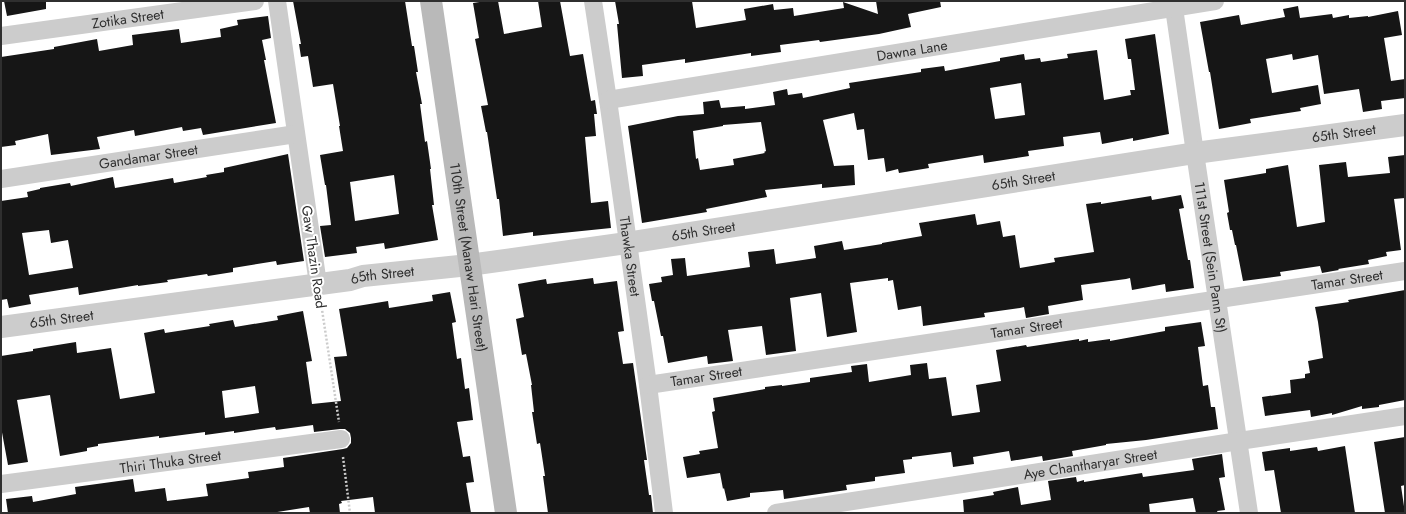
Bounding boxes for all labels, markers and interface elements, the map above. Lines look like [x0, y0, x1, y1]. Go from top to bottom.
street label: Zotika Street [91, 4, 166, 33]
street label: Dawna Lane [875, 35, 949, 66]
street label: 65th Street [1311, 119, 1378, 147]
street label: Gandamar Street [97, 139, 200, 174]
street label: 110th Street (Manaw Hari Street) [445, 161, 492, 353]
street label: 65th Street [990, 165, 1057, 195]
street label: 111st Street (Sein Pann St) [1189, 180, 1232, 334]
street label: Gaw Thazin Road [297, 204, 331, 310]
street label: Thawka Street [614, 215, 646, 298]
street label: 65th Street [670, 216, 737, 246]
street label: 65th Street [348, 261, 416, 289]
street label: Tamar Street [1310, 264, 1385, 295]
street label: 65th Street [28, 305, 95, 333]
street label: Tamar Street [990, 313, 1064, 343]
street label: Tamar Street [669, 361, 744, 391]
street label: Aye Chantharyar Street [1022, 444, 1159, 484]
street label: Thiri Thuka Street [119, 445, 223, 478]

